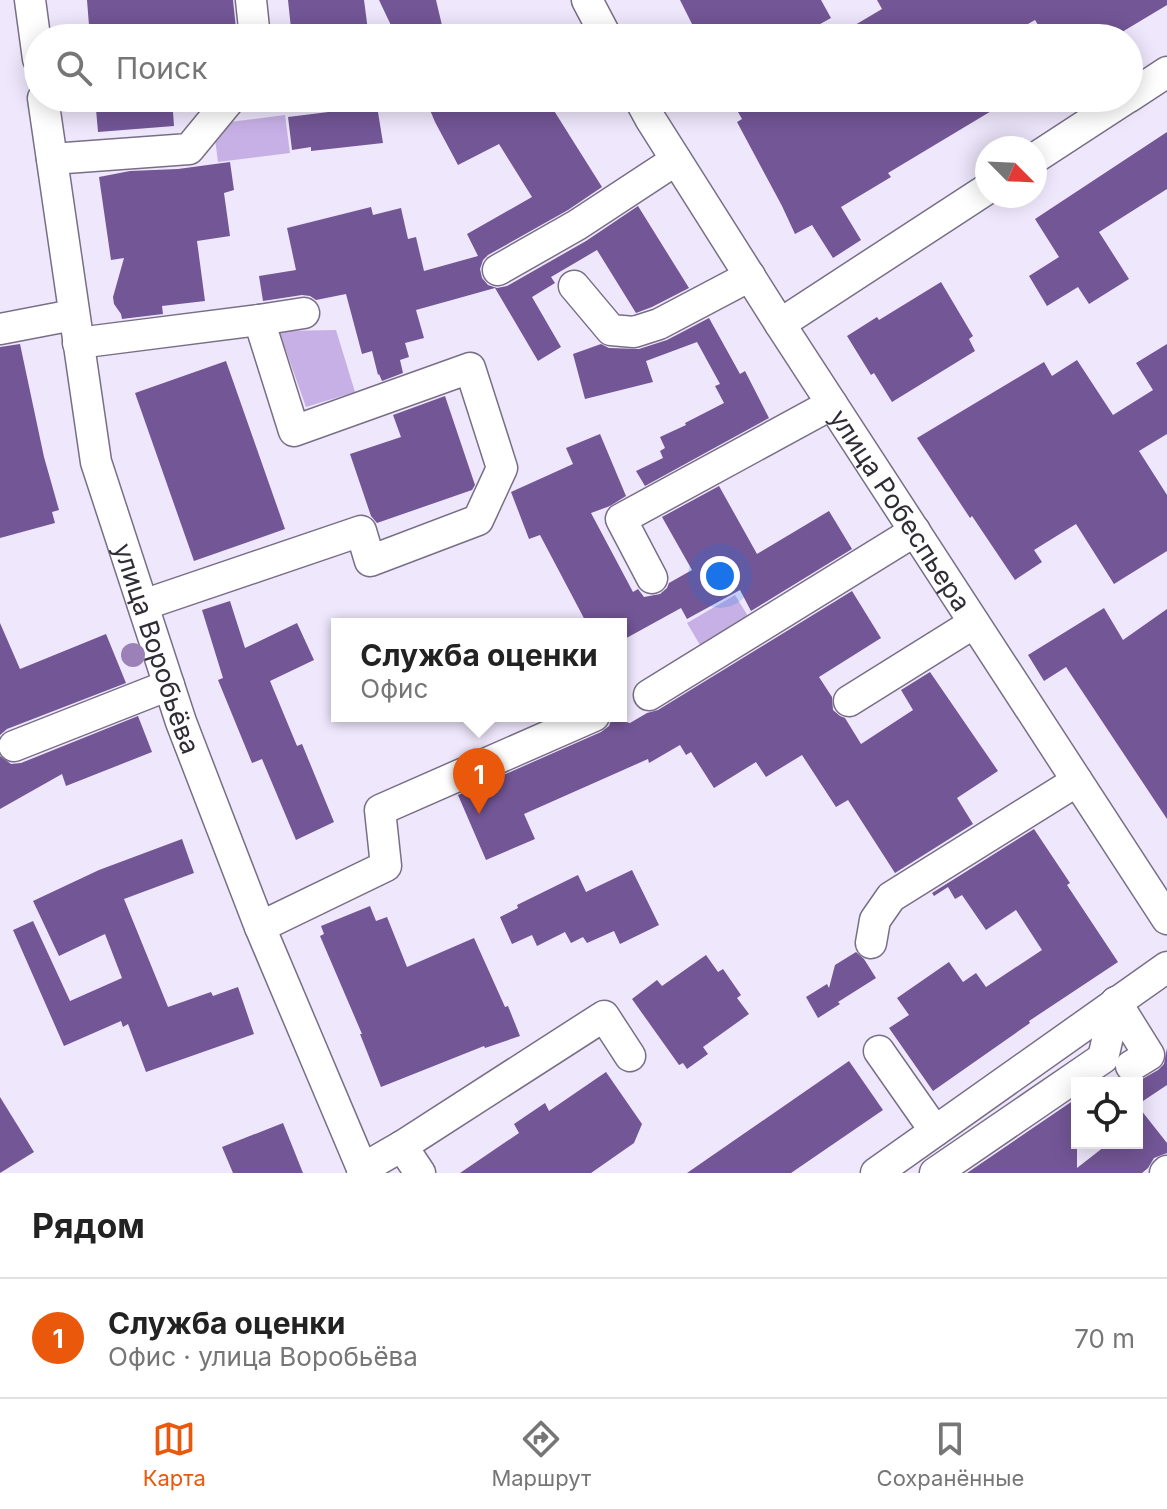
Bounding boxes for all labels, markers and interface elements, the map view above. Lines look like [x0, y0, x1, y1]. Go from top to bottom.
search box [24, 24, 1143, 112]
icon: search [52, 46, 96, 90]
text: Поиск [116, 50, 207, 86]
north arrow [975, 136, 1047, 208]
street label: улица Робеспьера [824, 403, 978, 616]
street label: улица Воробьёва [108, 539, 207, 758]
your location [700, 556, 740, 596]
popup [331, 618, 627, 722]
text: Служба оценки [360, 637, 598, 673]
text: Офис [360, 673, 428, 704]
pin: 1 [453, 748, 505, 814]
map controls [1071, 1077, 1143, 1149]
button: locate [1071, 1077, 1143, 1149]
text: Рядом [32, 1205, 145, 1246]
text: Служба оценки [108, 1305, 345, 1341]
text: 1 [52, 1323, 64, 1354]
text: 70 m [1074, 1323, 1135, 1354]
text: Офис · улица Воробьёва [108, 1341, 418, 1372]
tab: Карта [143, 1417, 206, 1491]
tab: Маршрут [491, 1417, 591, 1491]
tab: Сохранённые [877, 1417, 1024, 1491]

